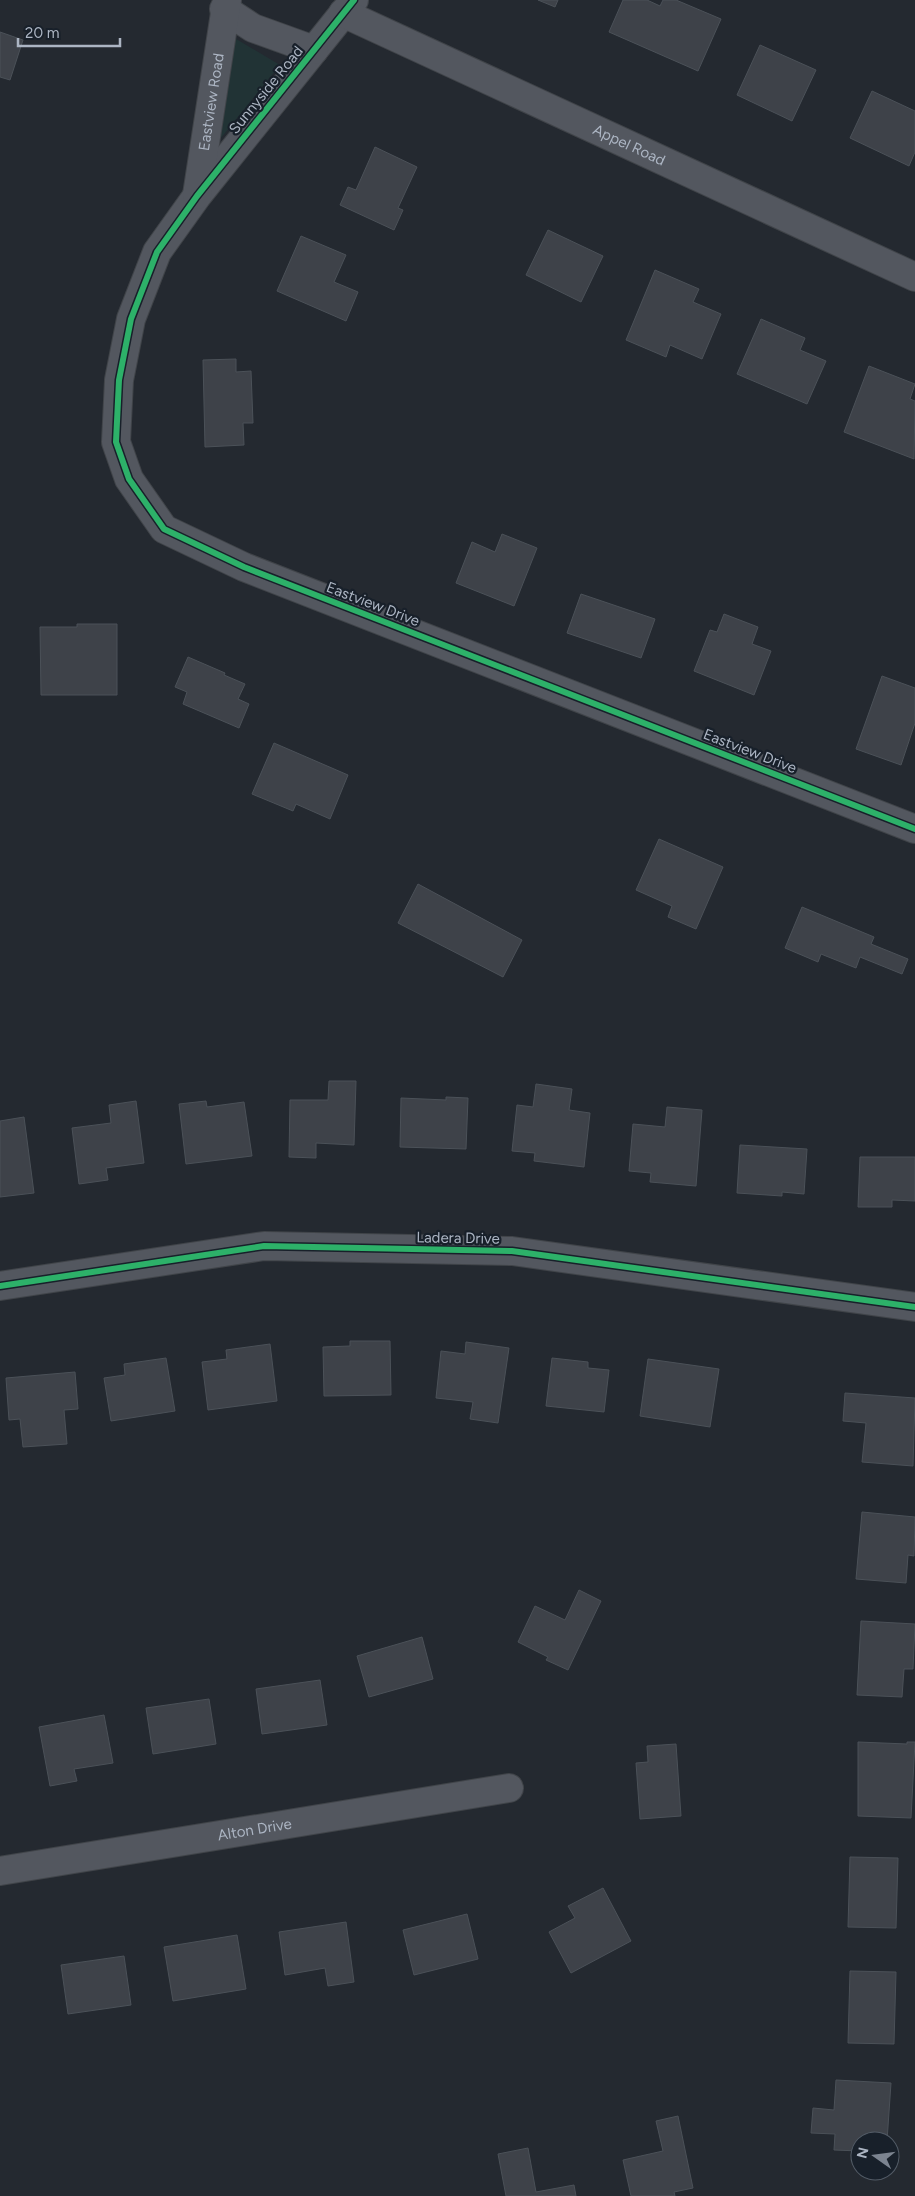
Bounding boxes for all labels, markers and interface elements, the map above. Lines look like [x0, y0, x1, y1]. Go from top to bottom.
scale bar [18, 15, 120, 47]
text: 20 m [25, 24, 59, 42]
street label: Sunnyside Road [225, 42, 307, 138]
street label: Eastview Road [195, 52, 228, 152]
street label: Appel Road [590, 121, 668, 169]
street label: Eastview Drive [324, 578, 422, 630]
street label: Eastview Drive [701, 725, 799, 777]
street label: Ladera Drive [416, 1228, 500, 1248]
street label: Alton Drive [216, 1815, 293, 1844]
north arrow [850, 2131, 900, 2181]
text: N [853, 2146, 872, 2160]

